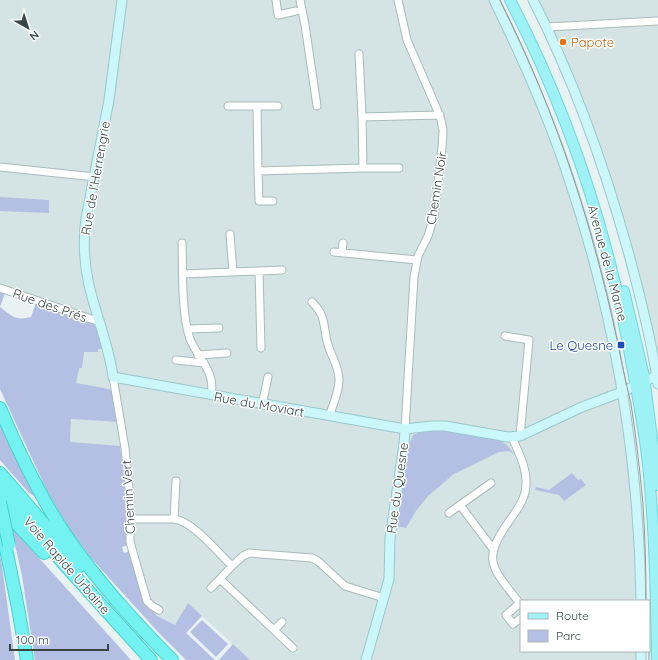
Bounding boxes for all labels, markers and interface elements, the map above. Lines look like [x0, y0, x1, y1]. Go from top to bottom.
north arrow [8, 8, 48, 48]
text: N [27, 28, 42, 44]
place label: Papote [571, 34, 614, 50]
marker: Papote [558, 37, 568, 47]
street label: Rue de l'Herrengrie [77, 120, 113, 236]
street label: Chemin Noir [422, 150, 450, 226]
street label: Avenue de la Marne [585, 203, 631, 323]
street label: Rue des Prés [11, 285, 89, 325]
place label: Le Quesne [549, 337, 613, 353]
marker: Le Quesne [616, 340, 626, 350]
street label: Rue du Moviart [213, 388, 305, 420]
street label: Rue du Quesne [383, 441, 411, 535]
street label: Chemin Vert [118, 460, 138, 534]
street label: Voie Rapide Urbaine [20, 513, 114, 617]
legend [520, 600, 650, 652]
text: Route [556, 608, 589, 623]
scale bar [10, 626, 108, 652]
text: Parc [556, 628, 581, 643]
text: 100 m [16, 632, 49, 647]

